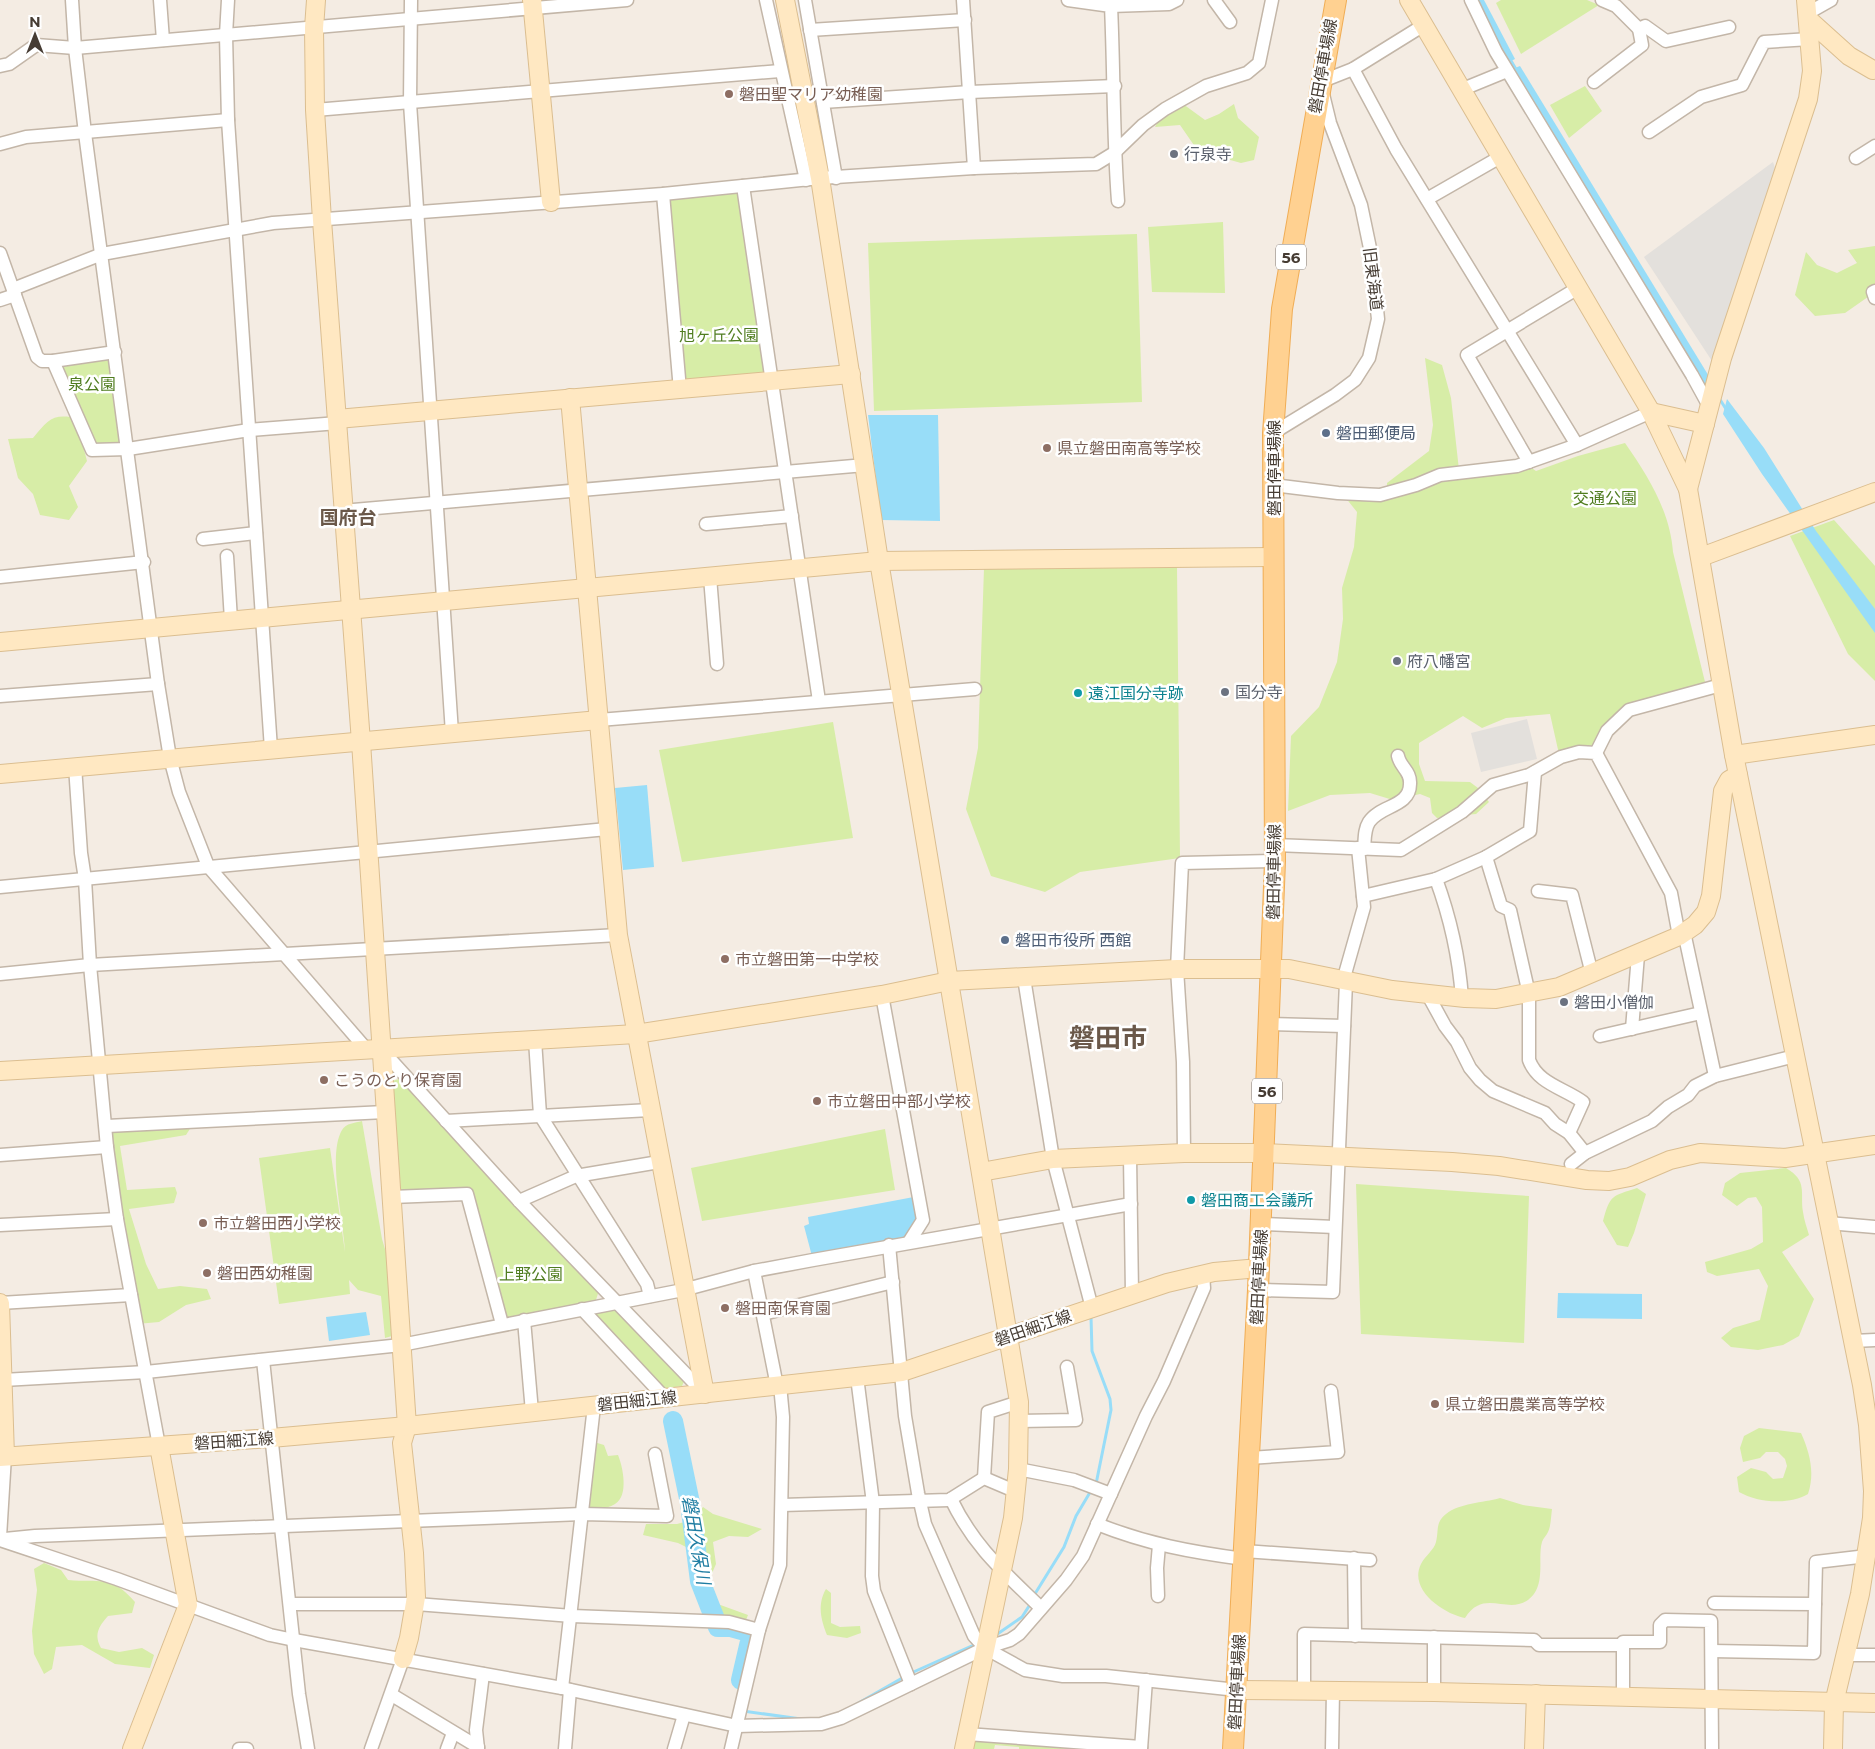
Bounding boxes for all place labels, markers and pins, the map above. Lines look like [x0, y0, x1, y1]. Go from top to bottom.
place label: 磐田聖マリア幼稚園 [739, 85, 883, 104]
marker: 磐田聖マリア幼稚園 [723, 88, 735, 100]
place label: 行泉寺 [1184, 145, 1232, 164]
marker: 行泉寺 [1168, 148, 1180, 160]
place label: 磐田郵便局 [1336, 424, 1416, 443]
marker: 磐田郵便局 [1320, 427, 1332, 439]
place label: 県立磐田南高等学校 [1057, 439, 1201, 458]
marker: 県立磐田南高等学校 [1041, 442, 1053, 454]
place label: 府八幡宮 [1407, 652, 1471, 671]
marker: 府八幡宮 [1391, 655, 1403, 667]
place label: 国分寺 [1235, 683, 1283, 702]
place label: 遠江国分寺跡 [1088, 684, 1184, 703]
marker: 国分寺 [1219, 686, 1231, 698]
marker: 遠江国分寺跡 [1072, 687, 1084, 699]
place label: 磐田市役所 西館 [1015, 931, 1131, 950]
marker: 磐田市役所 西館 [999, 934, 1011, 946]
place label: 市立磐田第一中学校 [735, 950, 879, 969]
marker: 市立磐田第一中学校 [719, 953, 731, 965]
place label: 磐田小僧伽 [1574, 993, 1654, 1012]
marker: 磐田小僧伽 [1558, 996, 1570, 1008]
place label: こうのとり保育園 [334, 1071, 462, 1090]
marker: こうのとり保育園 [318, 1074, 330, 1086]
place label: 市立磐田中部小学校 [827, 1092, 971, 1111]
marker: 市立磐田中部小学校 [811, 1095, 823, 1107]
place label: 磐田商工会議所 [1201, 1191, 1313, 1210]
marker: 磐田商工会議所 [1185, 1194, 1197, 1206]
place label: 市立磐田西小学校 [213, 1214, 341, 1233]
marker: 市立磐田西小学校 [197, 1217, 209, 1229]
place label: 磐田西幼稚園 [217, 1264, 313, 1283]
marker: 磐田西幼稚園 [201, 1267, 213, 1279]
place label: 磐田南保育園 [735, 1299, 831, 1318]
marker: 磐田南保育園 [719, 1302, 731, 1314]
place label: 県立磐田農業高等学校 [1445, 1395, 1605, 1414]
marker: 県立磐田農業高等学校 [1429, 1398, 1441, 1410]

